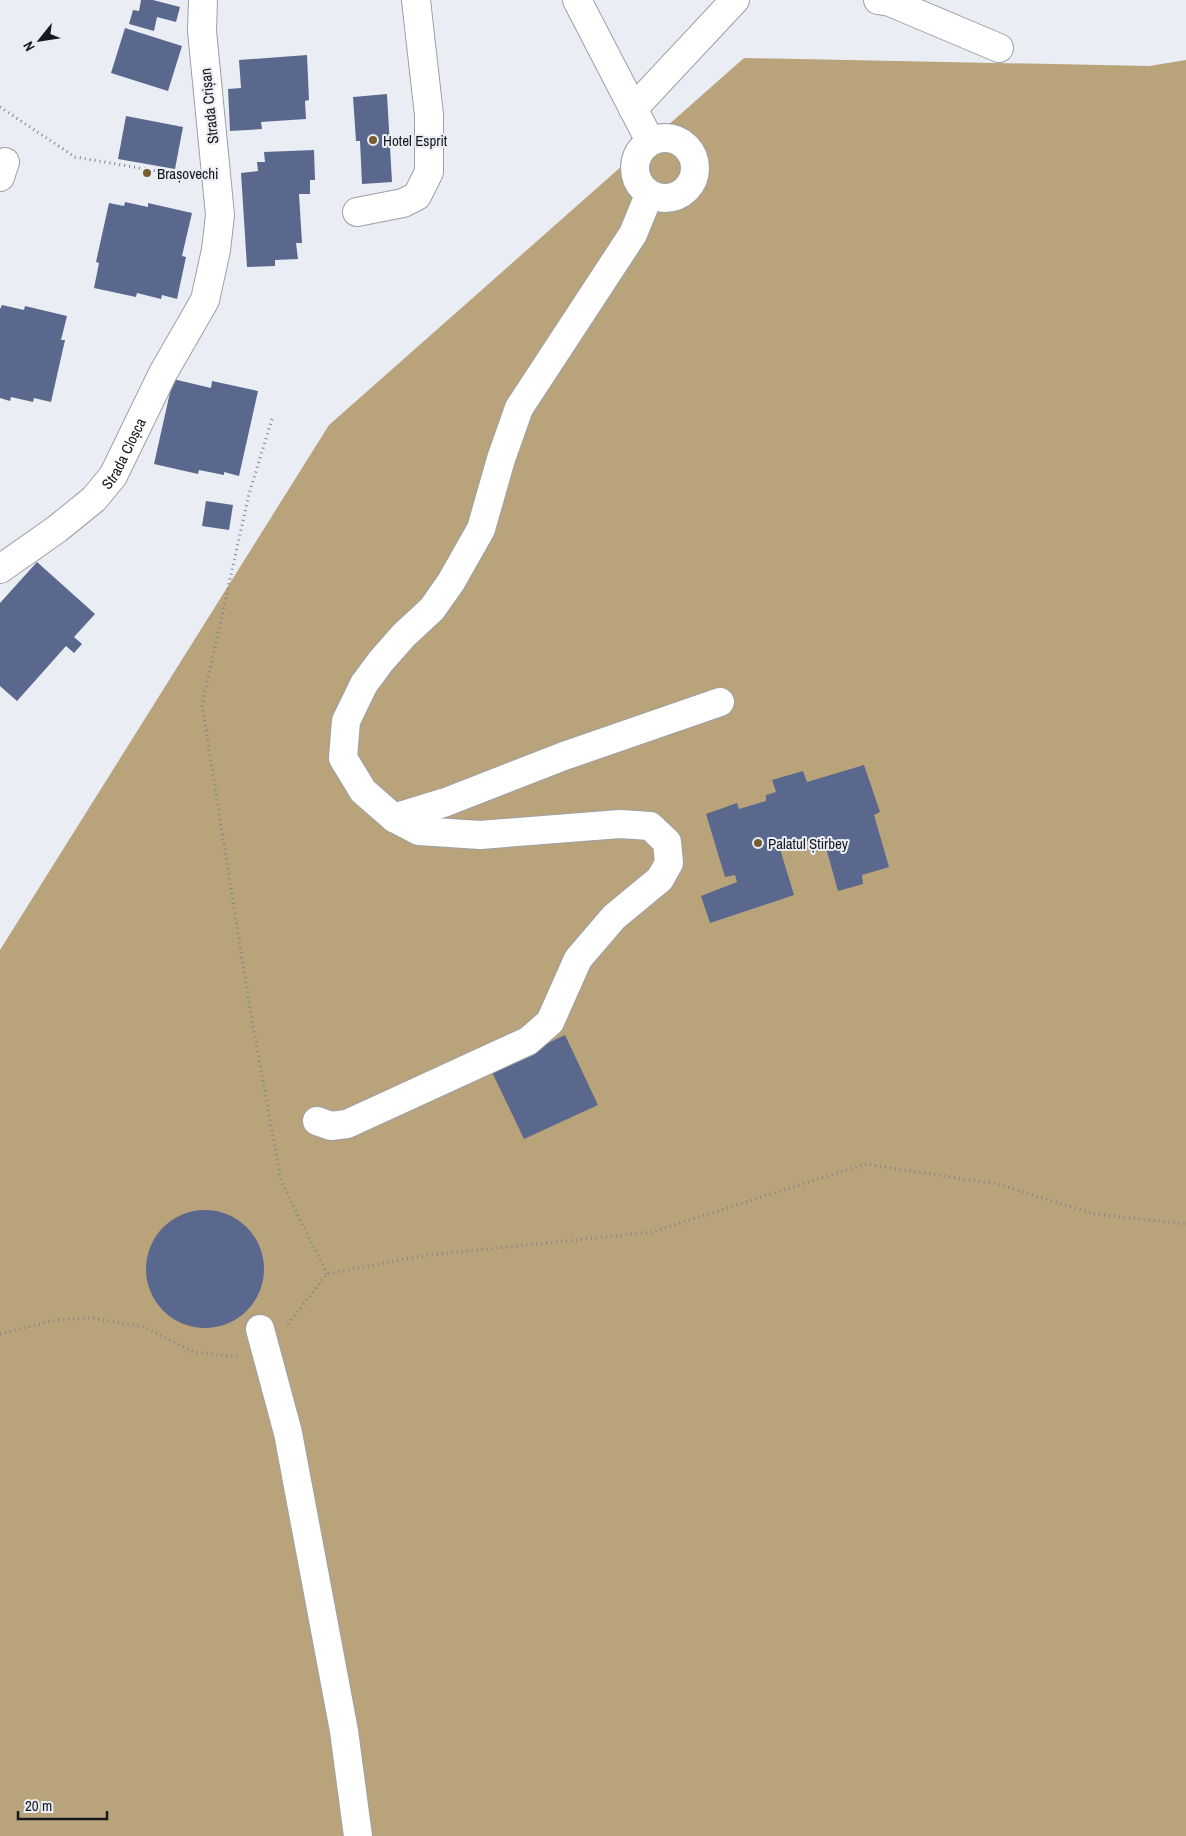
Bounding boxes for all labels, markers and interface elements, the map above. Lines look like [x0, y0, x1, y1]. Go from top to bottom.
north arrow [15, 15, 65, 65]
text: N [19, 38, 39, 55]
street label: Strada Crișan [195, 67, 223, 145]
place label: Hotel Esprit [383, 130, 448, 151]
marker: Hotel Esprit [367, 134, 379, 146]
place label: Brașovechi [157, 163, 219, 184]
marker: Brașovechi [141, 167, 153, 179]
street label: Strada Cloșca [96, 414, 150, 493]
place label: Palatul Știrbey [768, 833, 849, 854]
marker: Palatul Știrbey [752, 837, 764, 849]
scale bar [18, 1788, 106, 1820]
text: 20 m [25, 1795, 52, 1816]

